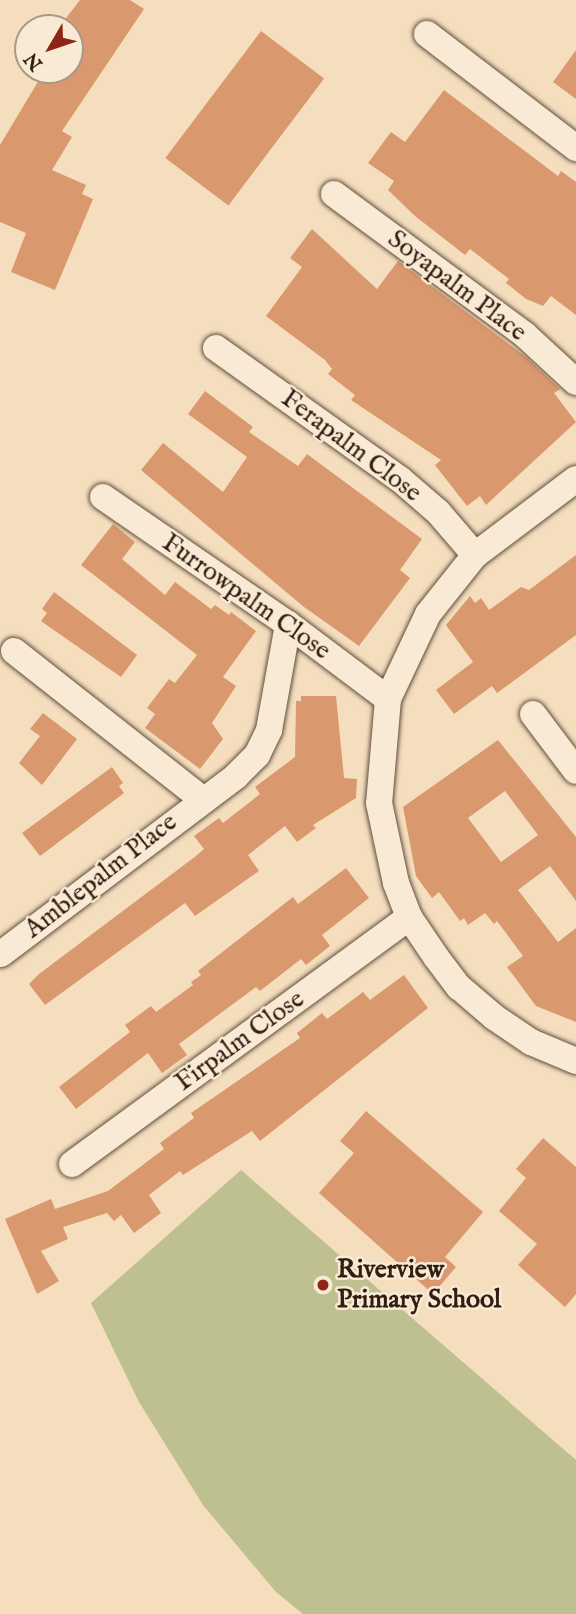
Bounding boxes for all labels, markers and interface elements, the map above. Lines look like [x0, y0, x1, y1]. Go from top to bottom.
north arrow [14, 14, 84, 84]
text: N [20, 47, 49, 75]
street label: Soyapalm Place [381, 224, 533, 348]
street label: Ferapalm Close [275, 383, 427, 509]
street label: Furrowpalm Close [156, 527, 336, 667]
street label: Amblepalm Place [19, 807, 183, 945]
street label: Firpalm Close [169, 984, 311, 1098]
place label: Riverview Primary School [337, 1254, 501, 1316]
marker: Riverview Primary School [315, 1277, 331, 1293]

